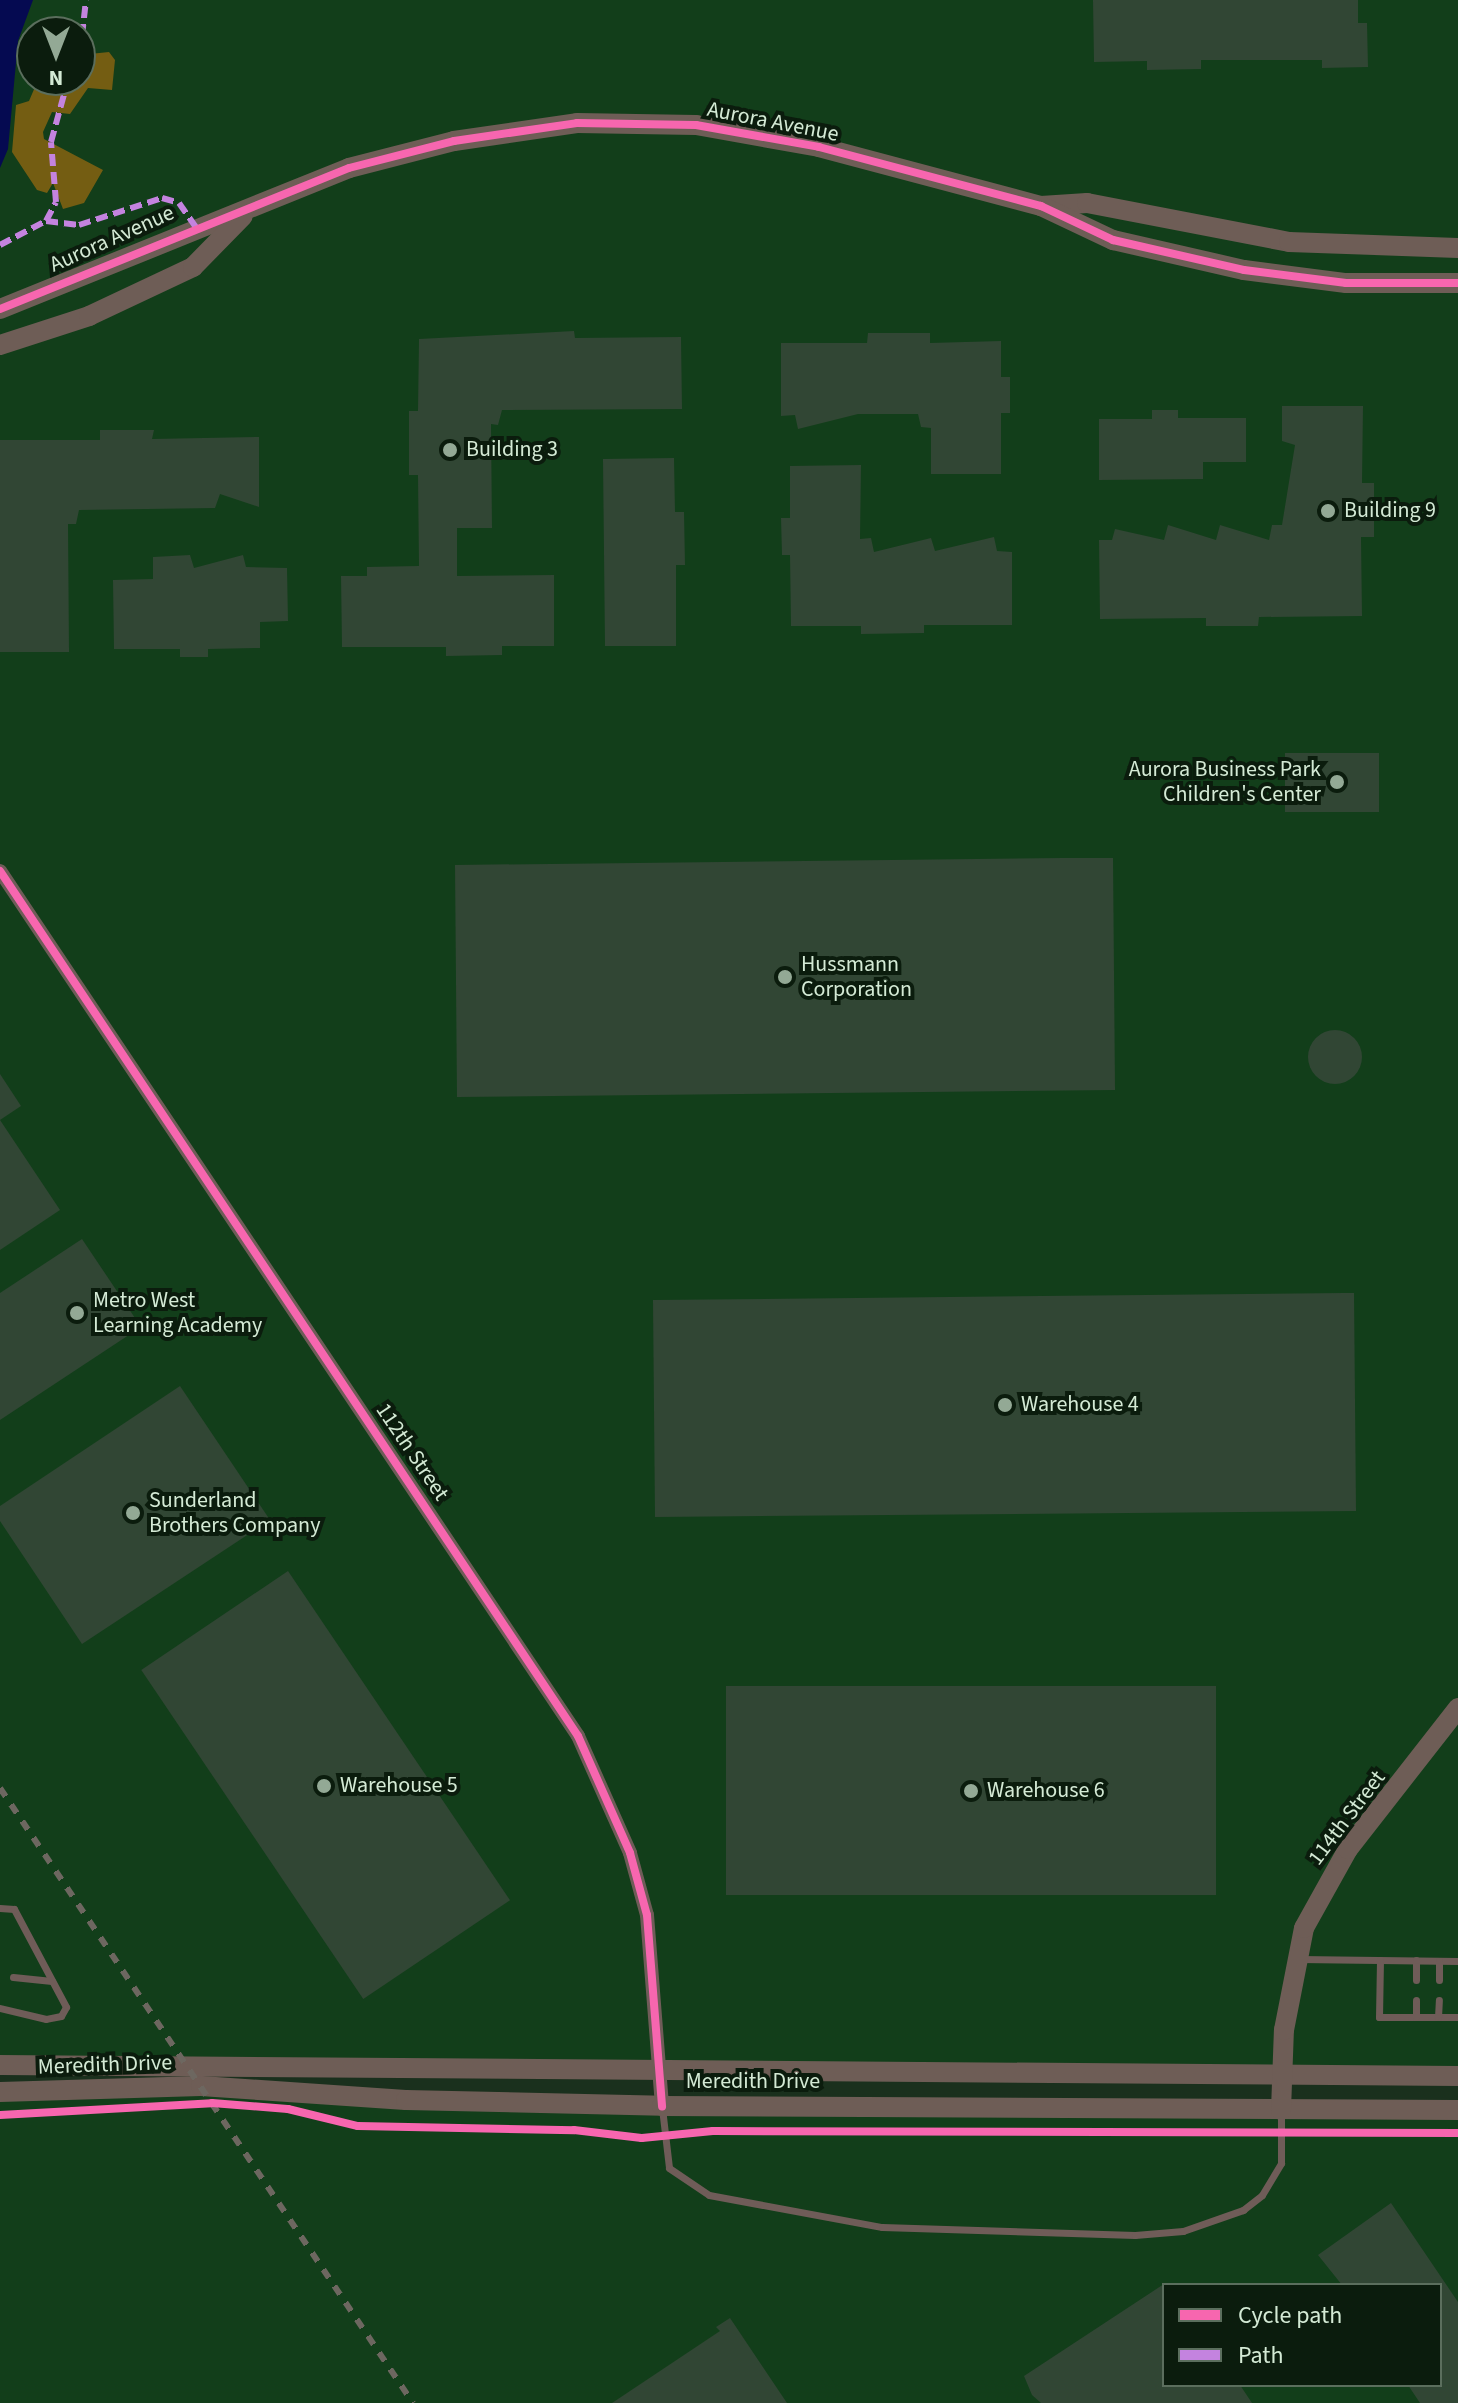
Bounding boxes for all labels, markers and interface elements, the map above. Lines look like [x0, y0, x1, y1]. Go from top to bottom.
north arrow [16, 16, 96, 96]
text: N [49, 62, 63, 94]
street label: Aurora Avenue [705, 96, 841, 148]
street label: Aurora Avenue [46, 200, 178, 278]
place label: Building 3 [466, 437, 558, 463]
marker: Building 3 [441, 441, 459, 459]
place label: Building 9 [1344, 498, 1436, 524]
marker: Building 9 [1319, 502, 1337, 520]
place label: Aurora Business Park Children's Center [1129, 756, 1321, 808]
marker: Aurora Business Park Children's Center [1328, 773, 1346, 791]
place label: Hussmann Corporation [801, 951, 912, 1002]
marker: Hussmann Corporation [776, 968, 794, 986]
place label: Metro West Learning Academy [93, 1287, 262, 1338]
marker: Metro West Learning Academy [68, 1304, 86, 1322]
place label: Warehouse 4 [1021, 1392, 1139, 1418]
marker: Warehouse 4 [996, 1396, 1014, 1414]
street label: 112th Street [370, 1398, 454, 1506]
place label: Sunderland Brothers Company [149, 1487, 320, 1538]
marker: Sunderland Brothers Company [124, 1504, 142, 1522]
street label: 114th Street [1303, 1765, 1391, 1871]
place label: Warehouse 5 [340, 1773, 458, 1799]
marker: Warehouse 5 [315, 1777, 333, 1795]
place label: Warehouse 6 [987, 1778, 1105, 1804]
marker: Warehouse 6 [962, 1782, 980, 1800]
street label: Meredith Drive [37, 2049, 173, 2081]
street label: Meredith Drive [686, 2069, 820, 2095]
legend [1162, 2283, 1442, 2387]
text: Cycle path [1238, 2298, 1342, 2333]
text: Path [1238, 2338, 1284, 2373]

